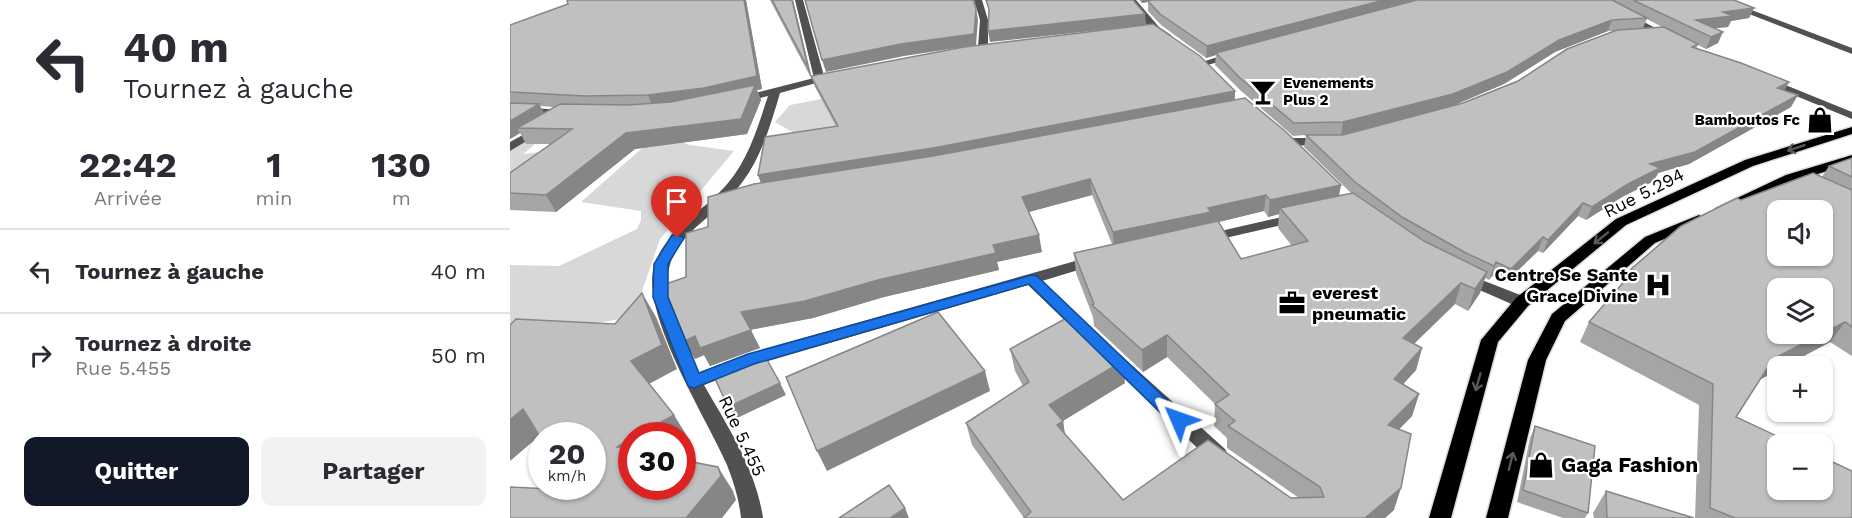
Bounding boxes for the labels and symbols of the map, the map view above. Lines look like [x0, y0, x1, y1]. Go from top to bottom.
place label: Evenements Plus 2 [1283, 74, 1374, 109]
bar icon: Evenements Plus 2 [1248, 77, 1278, 107]
shop icon: Bamboutos Fc [1805, 105, 1835, 135]
place label: Bamboutos Fc [1694, 111, 1800, 129]
one-way arrow [1787, 143, 1806, 154]
street label: Rue 5.294 [1600, 163, 1687, 222]
pin [651, 176, 702, 238]
one-way arrow [1594, 232, 1610, 245]
place label: Centre Se Sante Grace Divine [1495, 264, 1638, 306]
hospital icon: Centre Se Sante Grace Divine [1643, 270, 1673, 300]
place label: everest pneumatic [1312, 282, 1406, 324]
office icon: everest pneumatic [1277, 288, 1307, 318]
one-way arrow [1472, 372, 1483, 391]
position arrow [1147, 388, 1211, 452]
street label: Rue 5.455 [715, 392, 770, 479]
speed limit sign: 30 [618, 422, 696, 500]
shop icon: Gaga Fashion [1526, 450, 1556, 480]
one-way arrow [1506, 452, 1517, 471]
place label: Gaga Fashion [1561, 452, 1698, 477]

